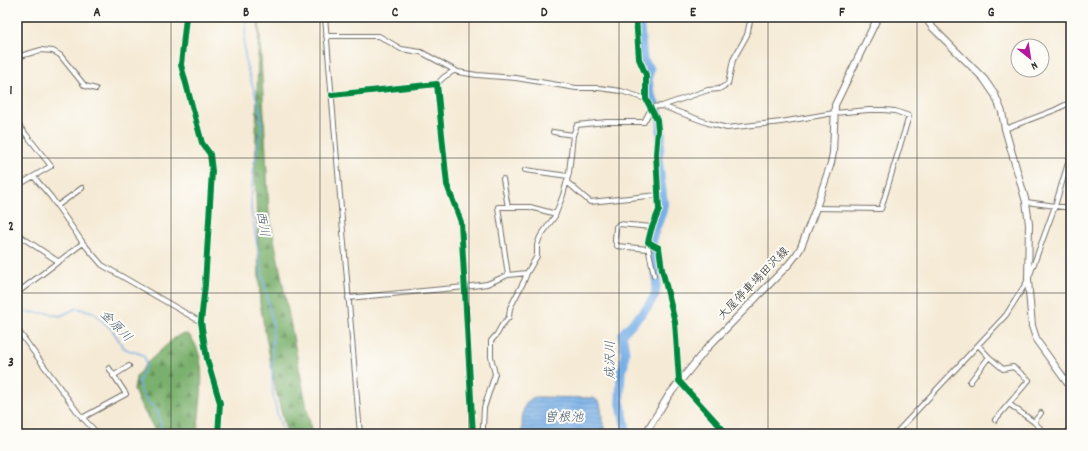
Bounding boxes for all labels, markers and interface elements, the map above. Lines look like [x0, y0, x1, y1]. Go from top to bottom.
text: A [93, 4, 101, 23]
text: B [243, 4, 249, 23]
text: C [392, 4, 399, 23]
text: D [541, 4, 548, 23]
text: E [690, 4, 697, 23]
text: F [839, 4, 845, 23]
text: G [988, 4, 995, 23]
north arrow [1010, 38, 1050, 78]
text: N [1027, 57, 1040, 73]
text: 1 [10, 82, 13, 101]
water label: 西川 [250, 210, 273, 239]
text: 2 [8, 218, 14, 237]
street label: 大屋停車場田沢線 [715, 244, 794, 324]
water label: 金原川 [95, 306, 136, 347]
water label: 成沢川 [602, 340, 621, 380]
text: 3 [8, 354, 14, 373]
water label: 曽根池 [544, 409, 584, 428]

